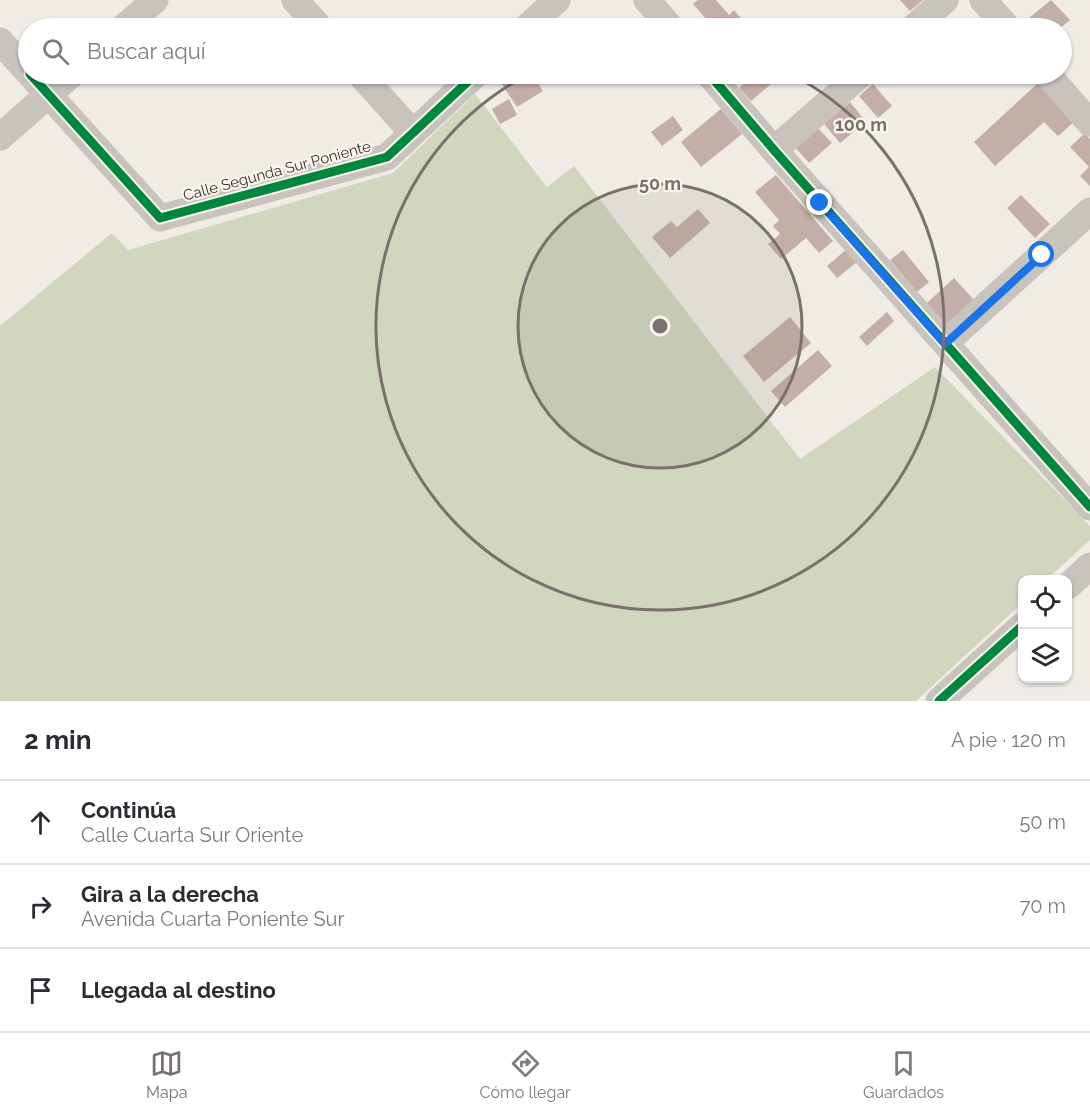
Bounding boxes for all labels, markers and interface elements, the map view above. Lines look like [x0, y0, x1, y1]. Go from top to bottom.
search box [18, 18, 1072, 84]
icon: search [39, 35, 72, 68]
text: Buscar aquí [87, 38, 206, 64]
text: 100 m [835, 114, 887, 135]
street label: Calle Segunda Sur Poniente [181, 137, 373, 205]
text: 50 m [639, 173, 681, 194]
route end [806, 189, 832, 215]
route start [1028, 241, 1054, 267]
centre of rings [650, 316, 670, 336]
map controls [1018, 575, 1072, 683]
button: locate [1018, 575, 1072, 629]
button: layers [1018, 629, 1072, 683]
text: 2 min [24, 725, 91, 755]
text: A pie · 120 m [951, 728, 1066, 752]
text: Continúa [81, 797, 176, 823]
icon: ahead [24, 806, 57, 839]
text: 50 m [1019, 810, 1066, 834]
text: Calle Cuarta Sur Oriente [81, 823, 303, 847]
text: Gira a la derecha [81, 881, 259, 907]
icon: right [24, 890, 57, 923]
text: 70 m [1020, 894, 1066, 918]
text: Avenida Cuarta Poniente Sur [81, 907, 344, 931]
icon: arrive [24, 974, 57, 1007]
text: Llegada al destino [81, 977, 276, 1003]
tab: Mapa [146, 1047, 187, 1102]
tab: Cómo llegar [480, 1047, 571, 1102]
tab: Guardados [863, 1047, 944, 1102]

